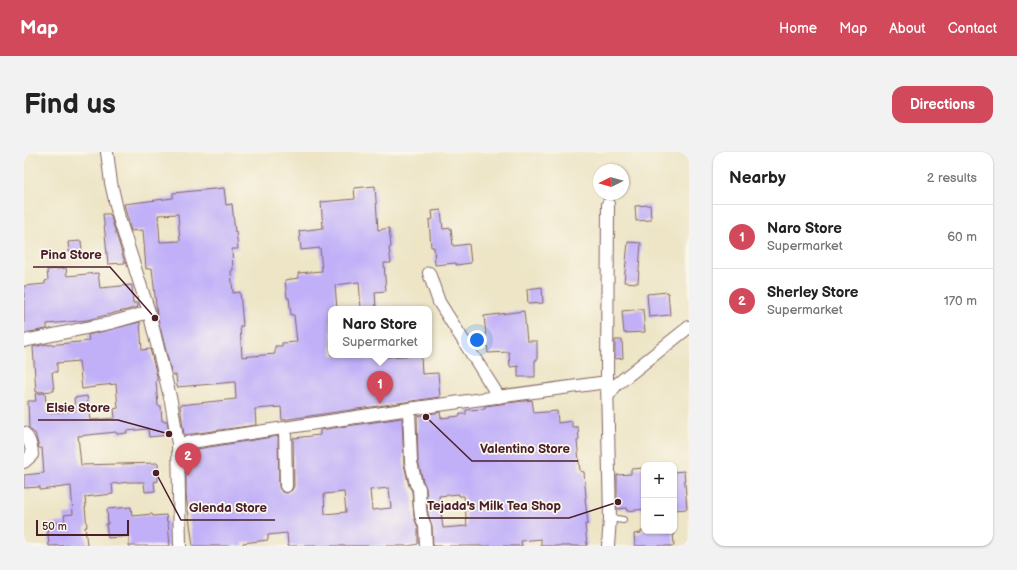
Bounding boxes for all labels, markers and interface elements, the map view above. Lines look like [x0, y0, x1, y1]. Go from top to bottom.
text: Map [20, 17, 58, 40]
text: Home [779, 20, 817, 37]
text: Map [839, 20, 867, 37]
text: About [889, 20, 926, 37]
text: Contact [948, 20, 997, 37]
button: Directions [892, 86, 993, 123]
text: Find us [24, 88, 116, 121]
north arrow [593, 164, 629, 200]
text: Nearby [729, 168, 786, 188]
text: 2 results [927, 170, 977, 186]
text: Naro Store [767, 219, 842, 238]
text: 1 [739, 229, 745, 245]
text: 60 m [947, 229, 977, 245]
text: Supermarket [767, 238, 843, 254]
callout: Pina Store [33, 242, 110, 267]
text: Pina Store [40, 247, 102, 263]
text: Sherley Store [767, 283, 858, 302]
text: 2 [738, 293, 746, 309]
text: 170 m [944, 293, 977, 309]
text: Supermarket [767, 302, 843, 318]
popup [328, 306, 432, 358]
text: Naro Store [342, 315, 417, 334]
your location [467, 330, 487, 350]
text: Supermarket [342, 334, 418, 350]
pin: 1 [367, 371, 393, 404]
callout: Elsie Store [38, 395, 118, 420]
text: Elsie Store [46, 400, 111, 416]
callout: Valentino Store [472, 436, 578, 461]
text: Valentino Store [480, 441, 570, 457]
pin: 2 [175, 443, 201, 476]
map controls [641, 462, 677, 534]
button: + [641, 462, 677, 498]
callout: Tejada's Milk Tea Shop [419, 493, 569, 518]
callout: Glenda Store [181, 495, 275, 520]
text: Tejada's Milk Tea Shop [427, 498, 562, 514]
button: − [641, 498, 677, 534]
text: Glenda Store [189, 500, 267, 516]
scale bar [36, 518, 129, 537]
text: 50 m [42, 520, 67, 533]

